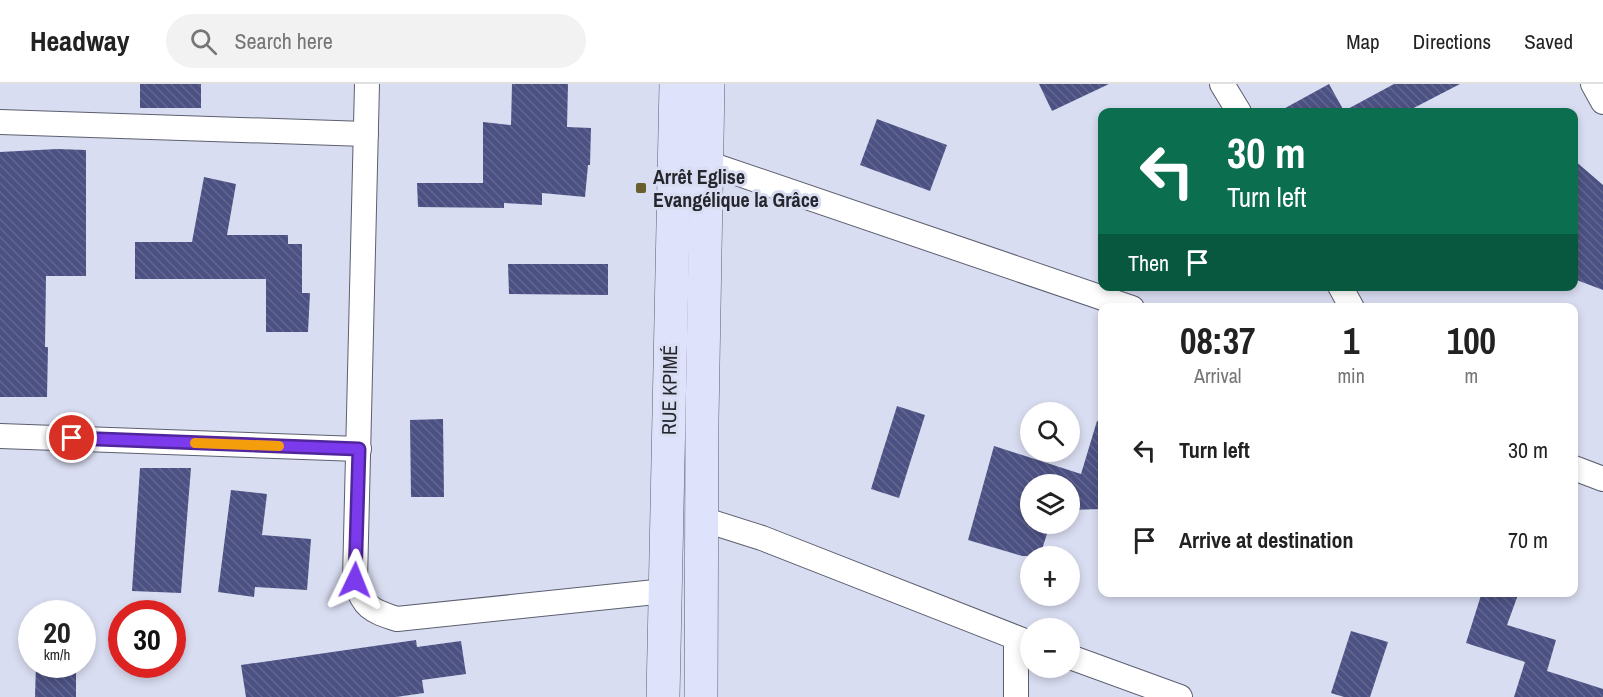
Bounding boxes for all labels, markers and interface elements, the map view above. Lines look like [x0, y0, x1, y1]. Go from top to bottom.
search box [166, 14, 586, 68]
text: Headway [30, 22, 130, 60]
icon: search [187, 25, 220, 58]
text: Search here [235, 26, 333, 56]
text: Map [1346, 27, 1380, 56]
text: Directions [1413, 27, 1491, 56]
text: Saved [1524, 27, 1573, 56]
text: 30 m [1227, 125, 1306, 181]
icon: left [1128, 132, 1206, 210]
place label: Arrêt Eglise Evangélique la Grâce [653, 163, 819, 213]
text: Turn left [1227, 179, 1306, 215]
marker: Arrêt Eglise Evangélique la Grâce [634, 181, 648, 195]
icon: arrive [1181, 246, 1214, 279]
text: Then [1128, 248, 1169, 278]
text: 08:37 [1180, 317, 1255, 365]
text: 1 [1343, 317, 1359, 365]
text: 100 [1447, 317, 1496, 365]
street label: RUE KPIMÉ [655, 345, 683, 435]
text: Arrival [1194, 362, 1241, 389]
text: min [1337, 362, 1365, 389]
text: m [1465, 362, 1478, 389]
map controls [1020, 402, 1080, 678]
button: search [1020, 402, 1080, 462]
pin [46, 412, 97, 463]
icon: arrive [55, 421, 88, 454]
icon: left [1128, 434, 1161, 467]
text: Turn left [1179, 435, 1250, 465]
text: 30 m [1508, 435, 1548, 465]
button: layers [1020, 474, 1080, 534]
icon: arrive [1128, 524, 1161, 557]
text: Arrive at destination [1179, 525, 1353, 555]
text: 70 m [1508, 525, 1548, 555]
button: + [1020, 546, 1080, 606]
position arrow [323, 548, 387, 612]
speed limit sign: 30 [108, 600, 186, 678]
text: 20 [43, 612, 71, 652]
button: − [1020, 618, 1080, 678]
text: km/h [44, 644, 70, 665]

